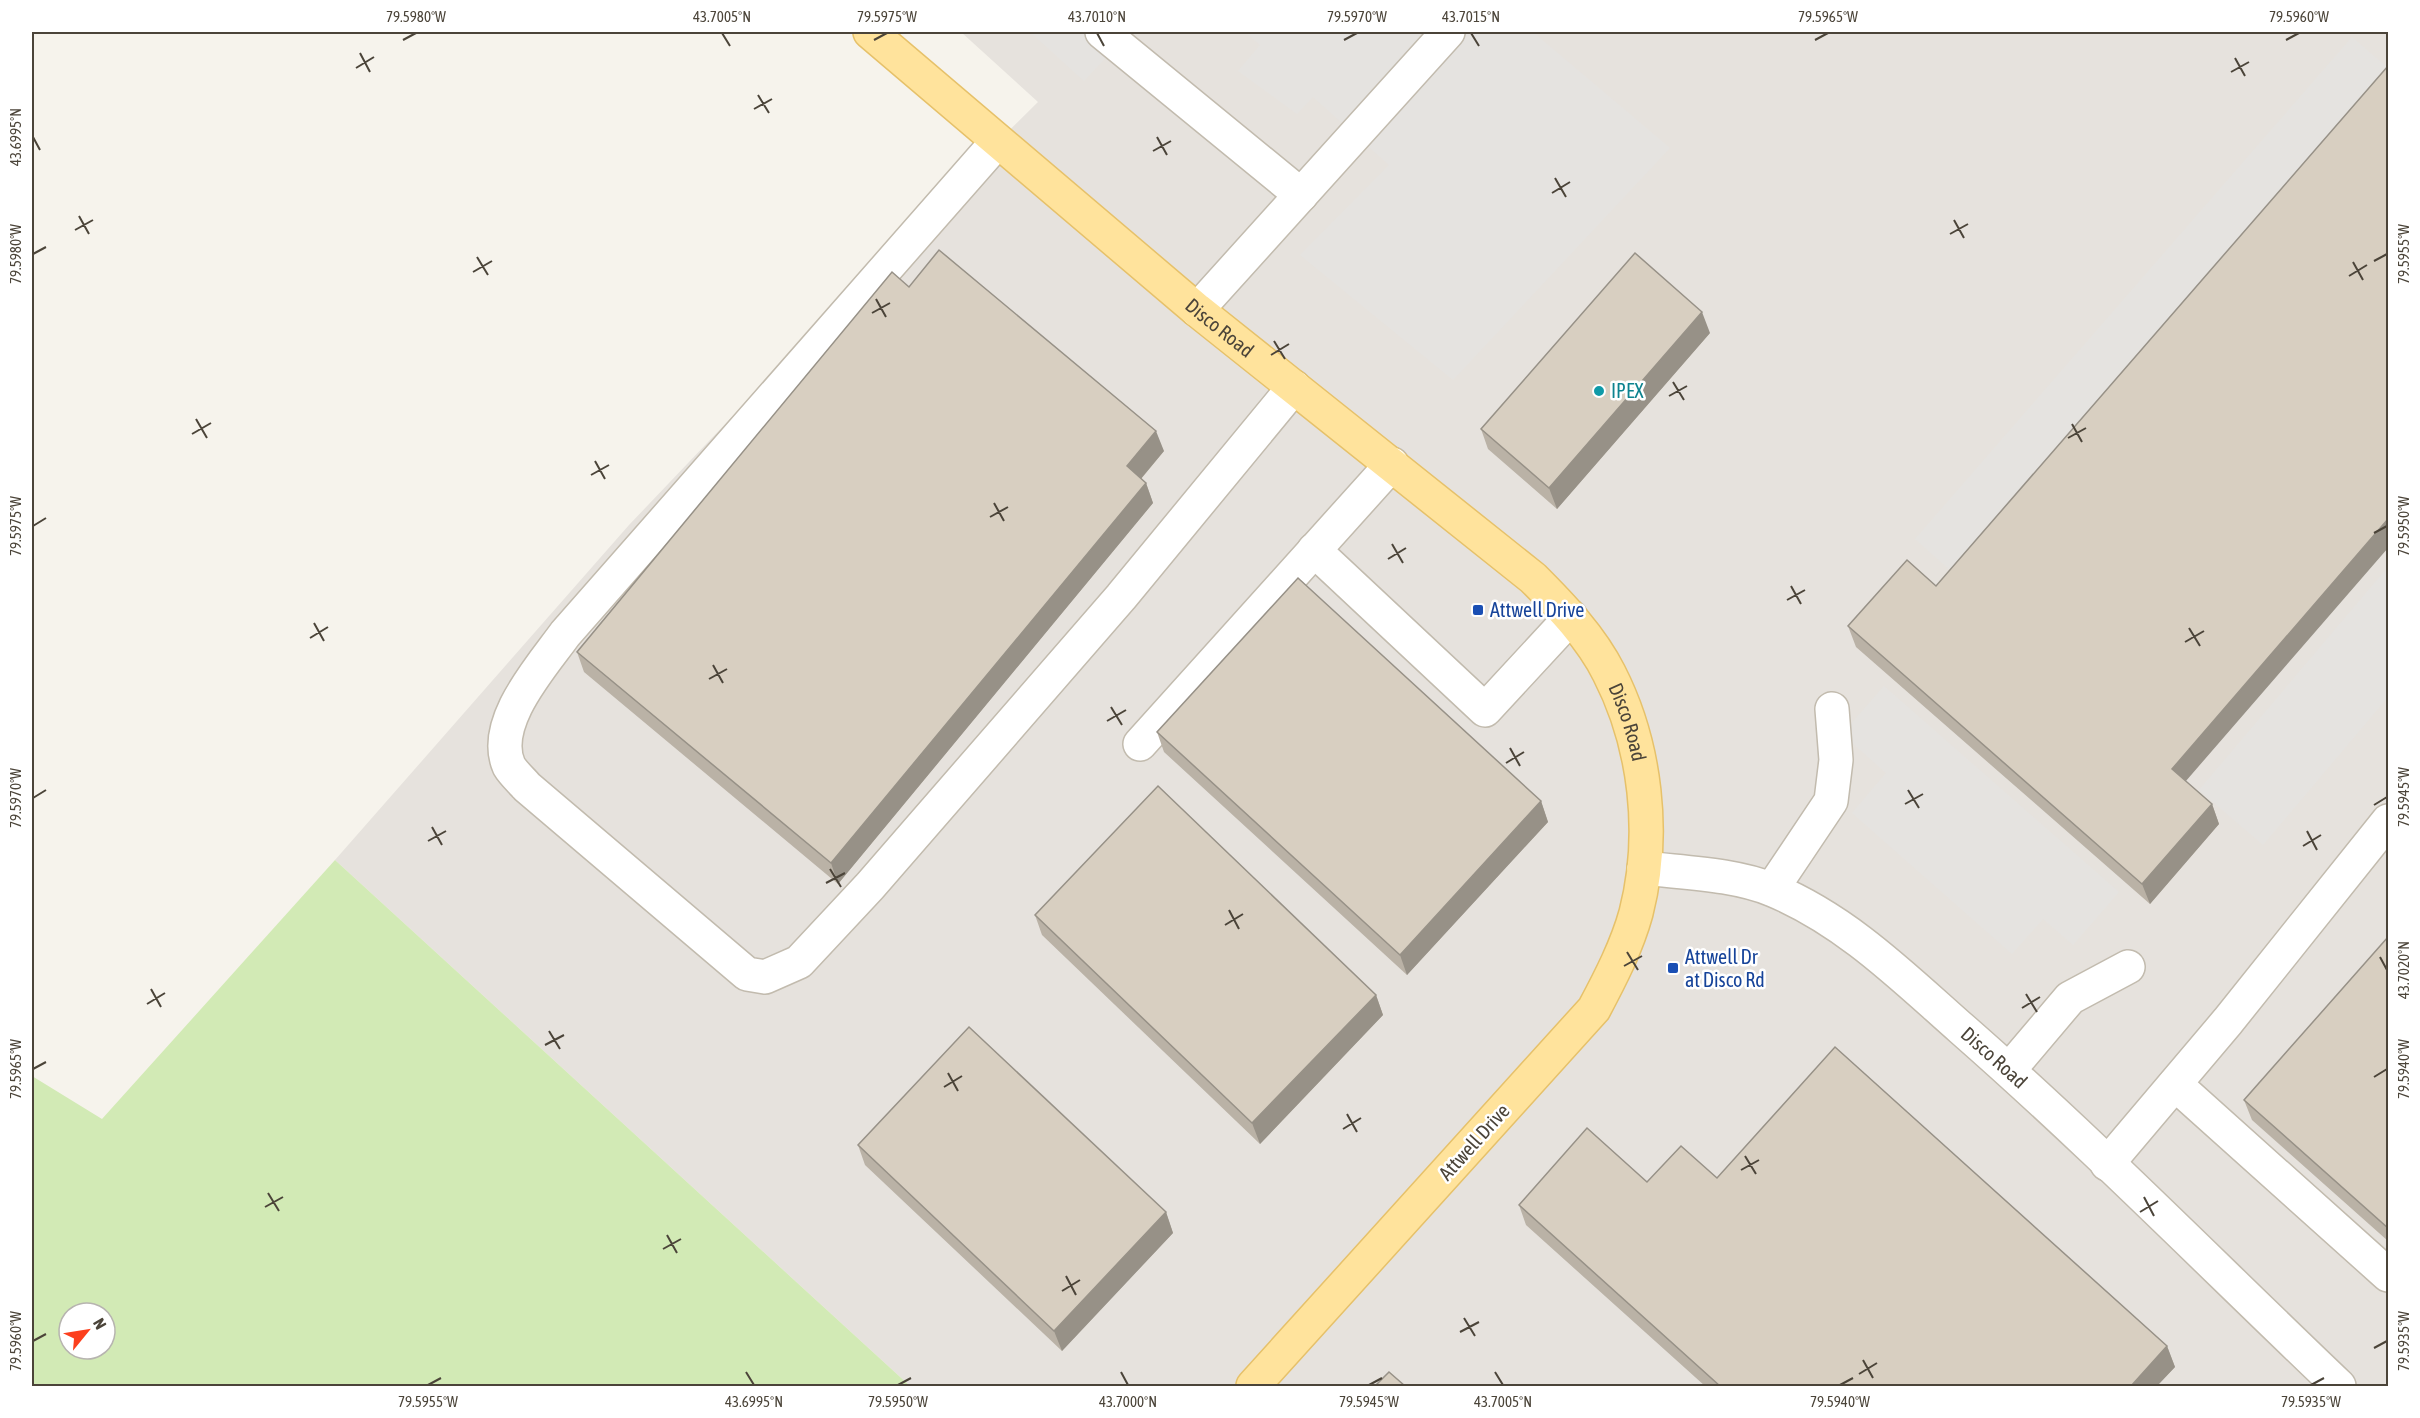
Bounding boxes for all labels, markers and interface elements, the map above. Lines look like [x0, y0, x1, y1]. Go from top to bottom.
text: 79.5980°W [386, 8, 446, 25]
text: 43.7005°N [693, 8, 751, 25]
text: 79.5975°W [857, 8, 917, 25]
text: 43.7010°N [1068, 8, 1126, 25]
text: 79.5970°W [1327, 8, 1387, 25]
text: 43.7015°N [1442, 8, 1500, 25]
text: 79.5965°W [1798, 8, 1858, 25]
text: 79.5960°W [2269, 8, 2329, 25]
text: 43.6995°N [7, 108, 24, 166]
text: 79.5980°W [7, 224, 24, 284]
text: 79.5955°W [2395, 224, 2412, 284]
street label: Disco Road [1181, 293, 1259, 362]
place label: IPEX [1611, 379, 1643, 402]
marker: IPEX [1592, 384, 1606, 398]
text: 79.5975°W [7, 496, 24, 556]
text: 79.5950°W [2395, 496, 2412, 556]
place label: Attwell Drive [1490, 598, 1584, 621]
marker: Attwell Drive [1471, 603, 1485, 617]
street label: Disco Road [1604, 679, 1651, 763]
text: 79.5945°W [2395, 767, 2412, 827]
text: 79.5970°W [7, 768, 24, 828]
text: 43.7020°N [2395, 941, 2412, 999]
place label: Attwell Dr at Disco Rd [1685, 945, 1765, 991]
marker: Attwell Dr at Disco Rd [1666, 961, 1680, 975]
street label: Disco Road [1957, 1022, 2032, 1093]
text: 79.5965°W [7, 1039, 24, 1099]
text: 79.5940°W [2395, 1039, 2412, 1099]
street label: Attwell Drive [1434, 1099, 1514, 1184]
north arrow [57, 1301, 117, 1361]
text: 79.5960°W [7, 1311, 24, 1371]
text: 79.5935°W [2395, 1311, 2412, 1371]
text: N [90, 1315, 110, 1332]
text: 79.5955°W [398, 1393, 458, 1410]
text: 43.6995°N [725, 1393, 783, 1410]
text: 79.5950°W [868, 1393, 928, 1410]
text: 43.7000°N [1099, 1393, 1157, 1410]
text: 79.5945°W [1339, 1393, 1399, 1410]
text: 43.7005°N [1474, 1393, 1532, 1410]
text: 79.5940°W [1810, 1393, 1870, 1410]
text: 79.5935°W [2281, 1393, 2341, 1410]

